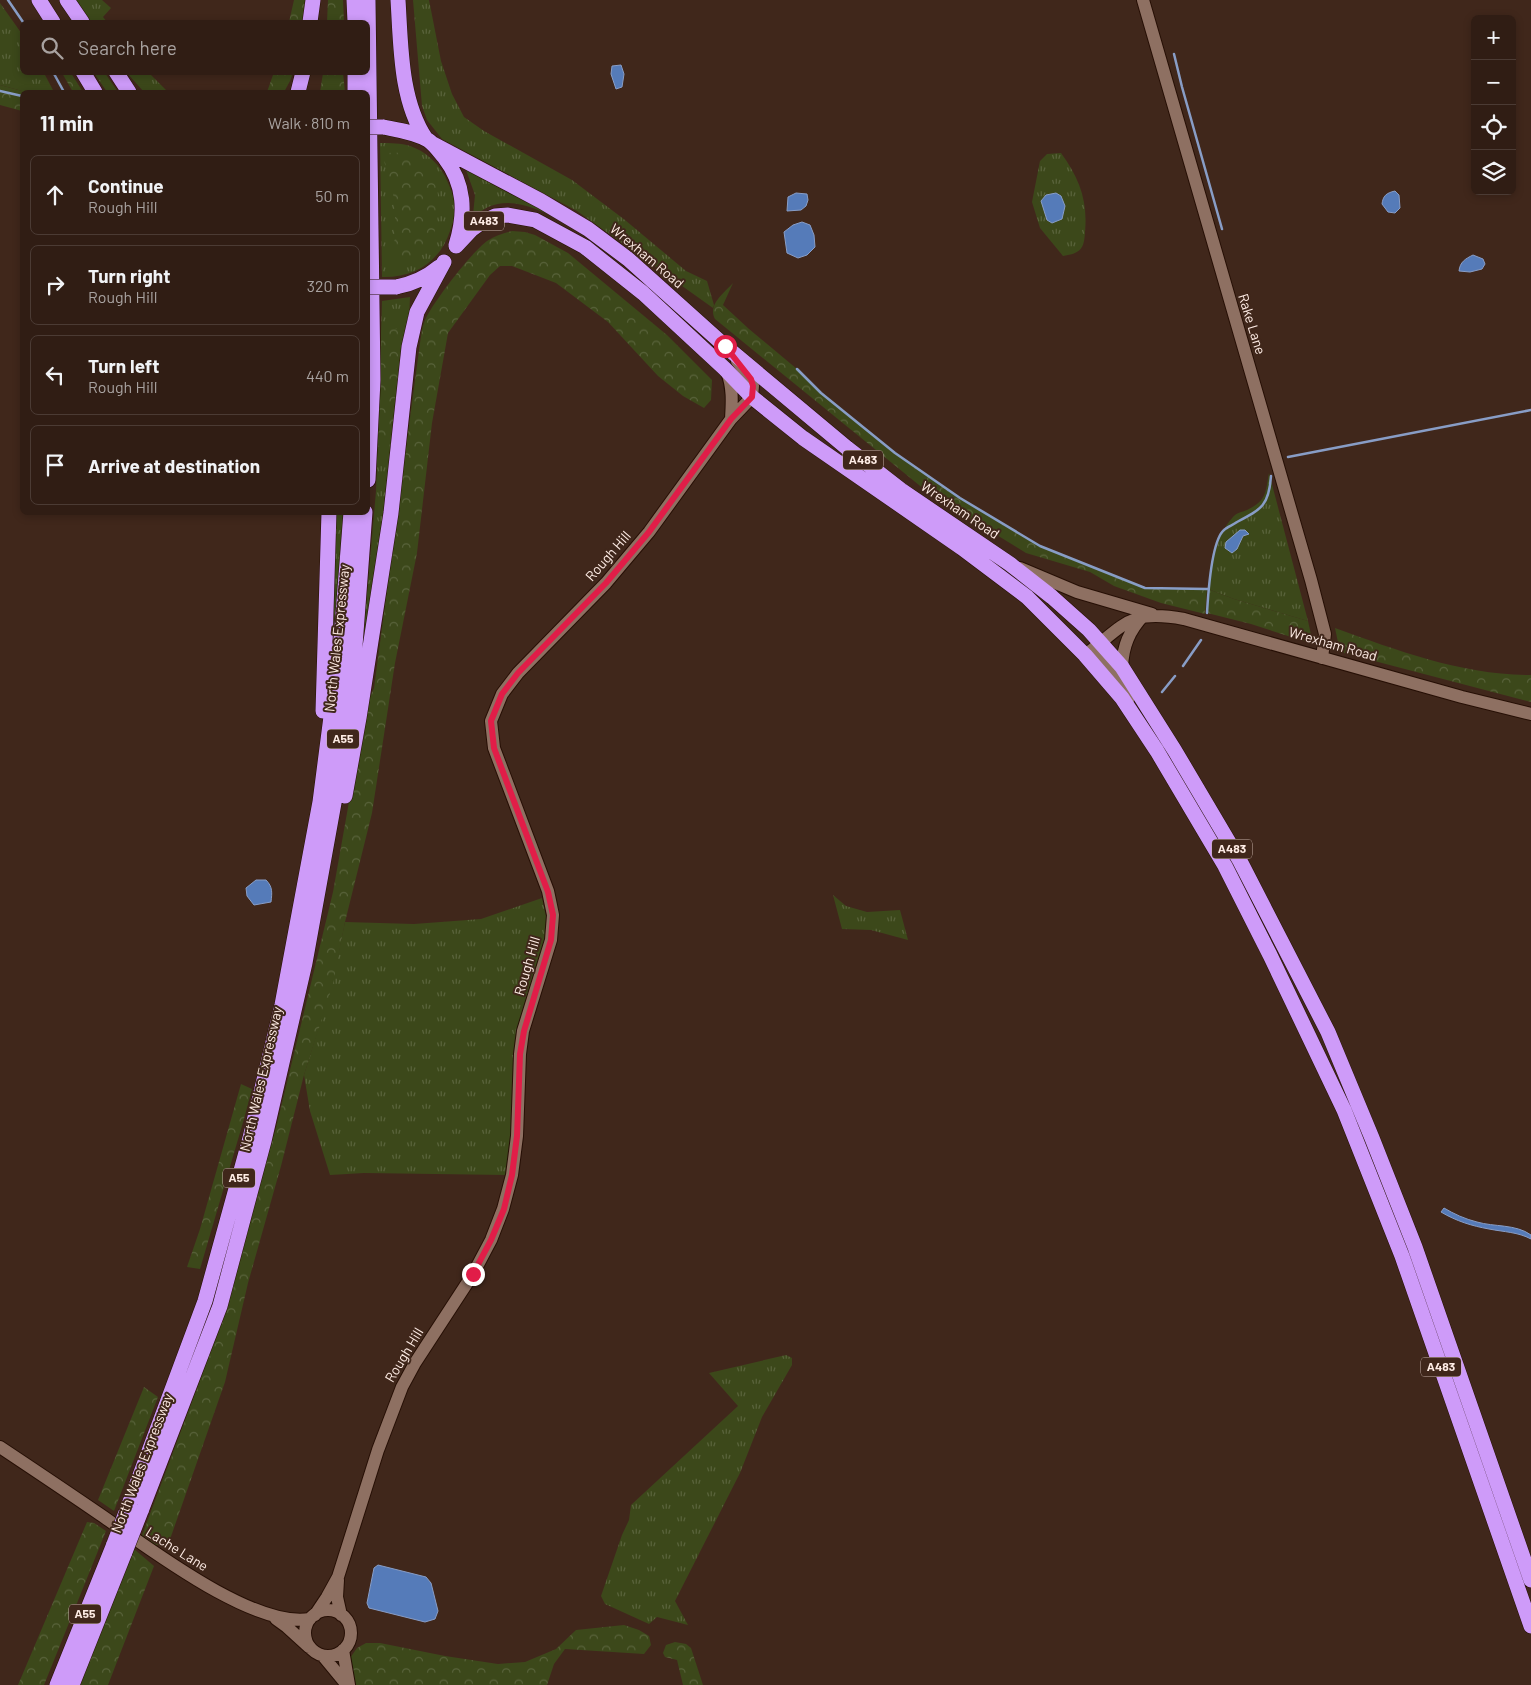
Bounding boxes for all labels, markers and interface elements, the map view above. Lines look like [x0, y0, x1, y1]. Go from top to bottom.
map controls [1471, 15, 1516, 195]
button: + [1471, 15, 1516, 60]
search box [20, 20, 370, 75]
icon: search [38, 34, 66, 62]
text: Search here [78, 36, 177, 59]
button: − [1471, 60, 1516, 105]
button: locate [1471, 105, 1516, 150]
text: 11 min [40, 110, 94, 135]
text: Walk · 810 m [268, 113, 350, 132]
button: layers [1471, 150, 1516, 195]
text: Continue [88, 174, 164, 197]
icon: ahead [41, 181, 69, 209]
text: 50 m [315, 186, 349, 205]
text: Rough Hill [88, 197, 157, 216]
road number: A483 [464, 212, 504, 230]
street label: Wrexham Road [607, 220, 688, 291]
text: Turn right [88, 264, 170, 287]
icon: right [41, 271, 69, 299]
text: 320 m [307, 276, 349, 295]
text: Rough Hill [88, 287, 157, 306]
street label: Rake Lane [1235, 291, 1270, 356]
route start [714, 335, 737, 358]
text: Turn left [88, 354, 159, 377]
icon: left [41, 361, 69, 389]
text: 440 m [306, 366, 349, 385]
text: Rough Hill [88, 377, 157, 396]
road number: A483 [843, 450, 883, 470]
icon: arrive [41, 451, 69, 479]
text: Arrive at destination [88, 454, 260, 477]
street label: Wrexham Road [918, 477, 1003, 542]
street label: Rough Hill [581, 527, 634, 584]
street label: North Wales Expressway [320, 563, 353, 713]
street label: Wrexham Road [1287, 623, 1379, 664]
road number: A55 [327, 730, 359, 749]
road number: A483 [1212, 840, 1252, 859]
street label: Rough Hill [510, 934, 543, 997]
street label: North Wales Expressway [236, 1004, 286, 1153]
road number: A55 [223, 1168, 255, 1188]
route end [462, 1263, 485, 1286]
street label: Rough Hill [381, 1324, 426, 1385]
road number: A483 [1421, 1358, 1461, 1376]
street label: North Wales Expressway [107, 1390, 176, 1535]
street label: Lache Lane [143, 1523, 212, 1574]
road number: A55 [69, 1605, 101, 1624]

